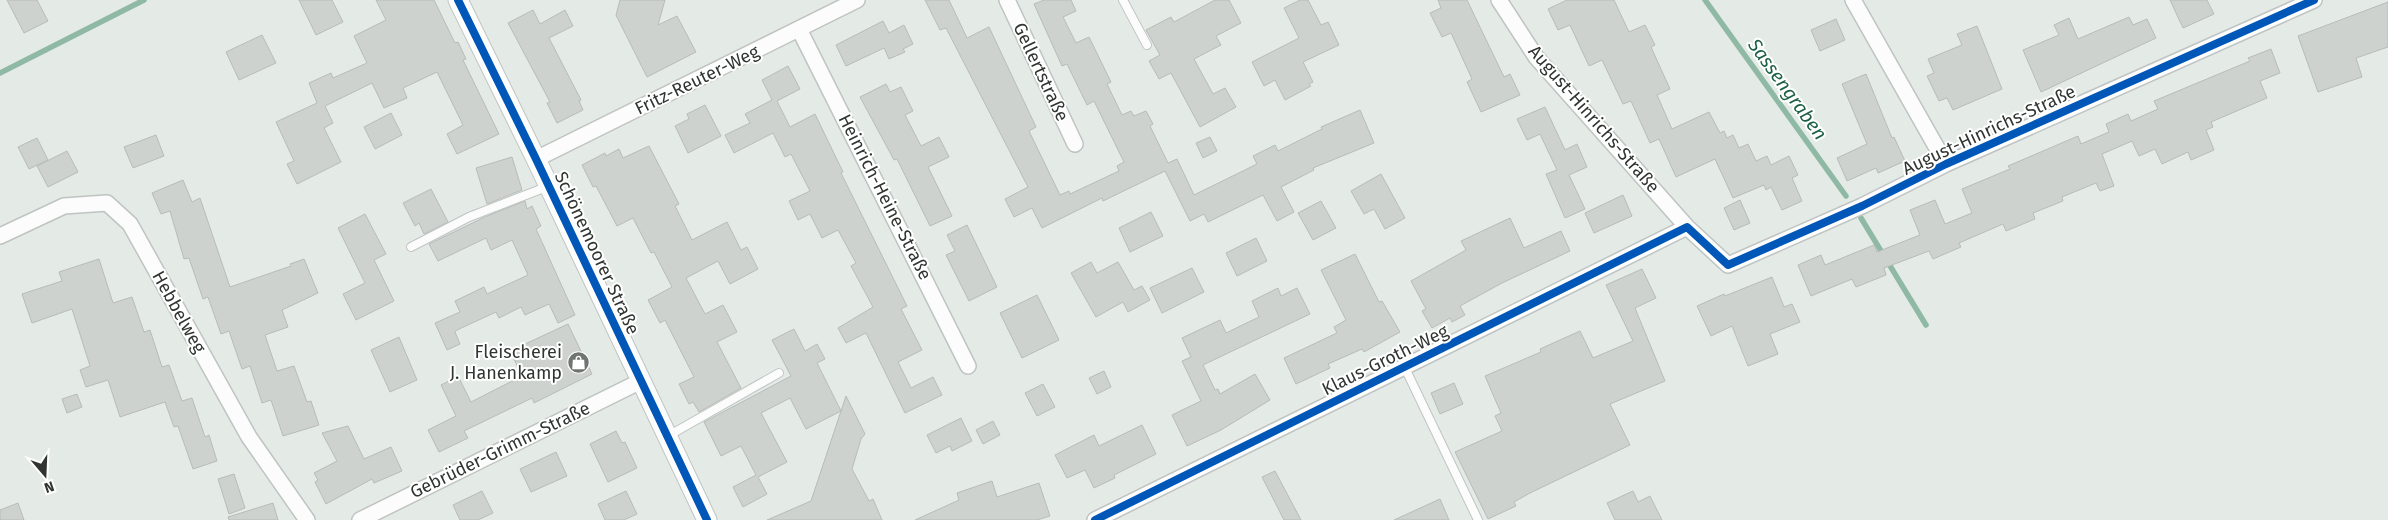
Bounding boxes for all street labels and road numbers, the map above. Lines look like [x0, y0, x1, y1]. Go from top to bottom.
street label: Gellertstraße [1009, 19, 1073, 125]
street label: Fritz-Reuter-Weg [631, 40, 763, 120]
street label: August-Hinrichs-Straße [1524, 41, 1664, 197]
street label: August-Hinrichs-Straße [1899, 80, 2079, 180]
street label: Heinrich-Heine-Straße [834, 110, 936, 284]
street label: Schönemoorer Straße [550, 168, 644, 338]
street label: Hebbelweg [147, 267, 211, 358]
street label: Klaus-Groth-Weg [1318, 320, 1452, 400]
street label: Gebrüder-Grimm-Straße [407, 397, 593, 503]

